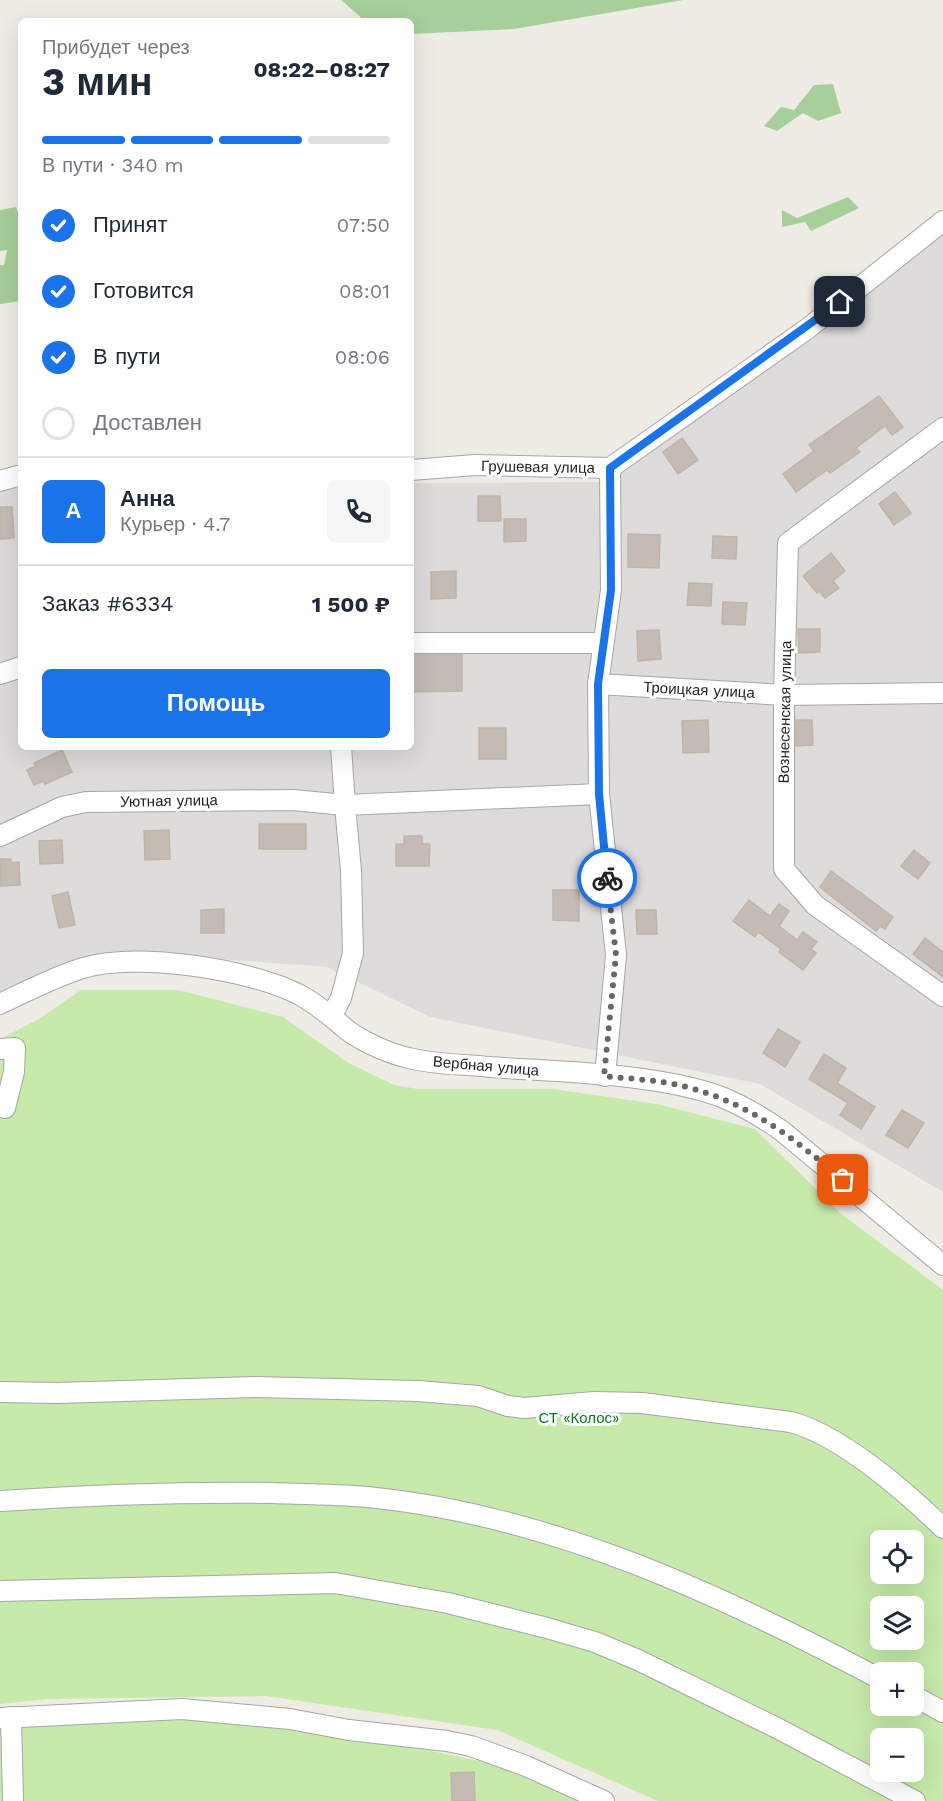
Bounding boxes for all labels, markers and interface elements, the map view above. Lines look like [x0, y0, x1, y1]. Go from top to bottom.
text: Прибудет через [42, 35, 190, 59]
text: 08:22–08:27 [253, 57, 390, 82]
text: 3 мин [42, 59, 153, 104]
text: В пути · 340 m [42, 153, 184, 177]
icon: check [42, 209, 75, 242]
text: Принят [93, 212, 167, 237]
text: 07:50 [337, 213, 390, 237]
icon: check [42, 275, 75, 308]
pin [814, 276, 865, 327]
text: Готовится [93, 278, 194, 303]
text: 08:01 [339, 279, 390, 303]
icon: home [823, 285, 856, 318]
icon: check [42, 341, 75, 374]
text: В пути [93, 344, 160, 369]
text: 08:06 [335, 345, 390, 369]
text: Доставлен [93, 410, 202, 435]
street label: Грушевая улица [481, 457, 596, 477]
button: phone [327, 480, 390, 543]
text: Анна [120, 486, 175, 511]
text: А [66, 498, 81, 523]
text: Курьер · 4.7 [120, 512, 230, 536]
text: Заказ #6334 [42, 591, 174, 616]
text: 1 500 ₽ [312, 592, 390, 617]
street label: Вознесенская улица [775, 640, 795, 784]
button: Помощь [42, 669, 390, 738]
street label: Троицкая улица [643, 678, 756, 702]
street label: Уютная улица [120, 791, 219, 811]
courier [577, 848, 637, 908]
icon: bike [591, 862, 624, 895]
street label: Вербная улица [432, 1052, 540, 1080]
pin [817, 1154, 868, 1205]
icon: bag [826, 1163, 859, 1196]
park label: СТ «Колос» [539, 1409, 619, 1427]
map controls [870, 1530, 924, 1782]
button: locate [870, 1530, 924, 1584]
button: layers [870, 1596, 924, 1650]
button: + [870, 1662, 924, 1716]
button: − [870, 1728, 924, 1782]

